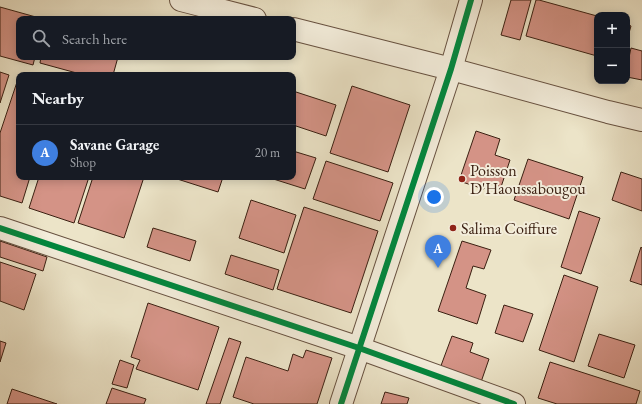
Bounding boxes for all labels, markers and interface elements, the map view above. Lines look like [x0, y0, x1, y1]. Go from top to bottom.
map controls [594, 12, 630, 84]
button: + [594, 12, 630, 48]
search box [16, 16, 296, 60]
icon: search [30, 27, 52, 49]
text: Search here [62, 29, 127, 48]
button: − [594, 48, 630, 84]
text: Nearby [32, 87, 84, 109]
text: Savane Garage [70, 135, 159, 154]
text: A [40, 144, 50, 161]
text: 20 m [255, 144, 280, 161]
text: Shop [70, 154, 96, 171]
place label: Poisson D'Haoussabougou [470, 160, 586, 199]
marker: Poisson D'Haoussabougou [457, 174, 467, 184]
your location [424, 187, 444, 207]
place label: Salima Coiffure [461, 218, 557, 239]
marker: Salima Coiffure [448, 223, 458, 233]
pin: A [425, 235, 451, 268]

